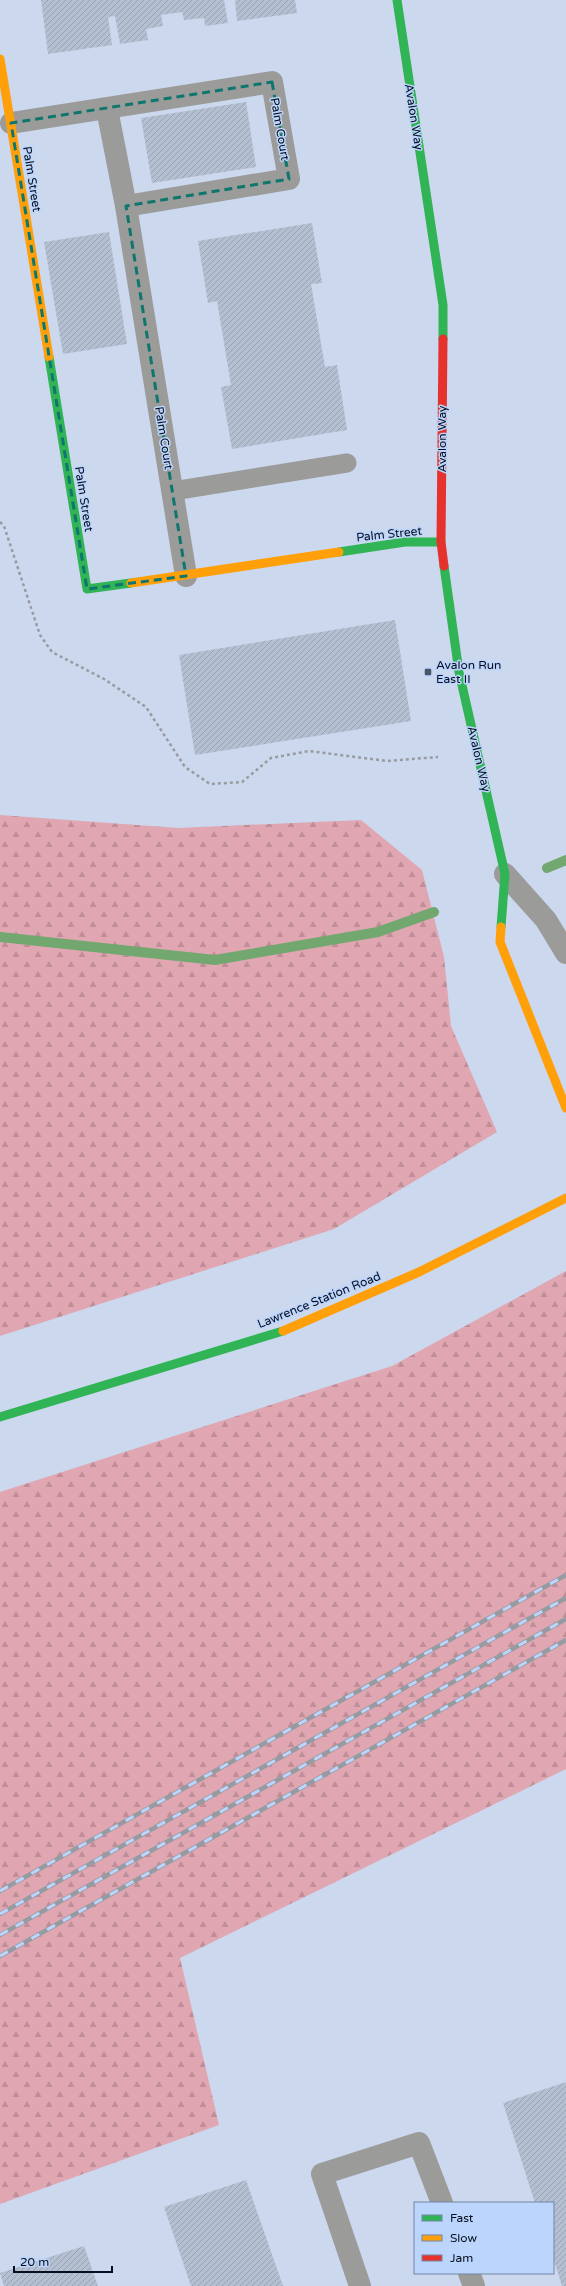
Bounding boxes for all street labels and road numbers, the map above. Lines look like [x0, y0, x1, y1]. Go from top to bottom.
street label: Avalon Way [402, 83, 426, 152]
street label: Palm Court [268, 96, 292, 162]
street label: Palm Street [20, 145, 44, 213]
street label: Avalon Way [435, 405, 449, 473]
street label: Palm Court [152, 406, 176, 471]
street label: Palm Street [72, 465, 96, 533]
street label: Palm Street [355, 524, 423, 544]
street label: Avalon Way [465, 725, 493, 794]
street label: Lawrence Station Road [255, 1269, 383, 1331]

